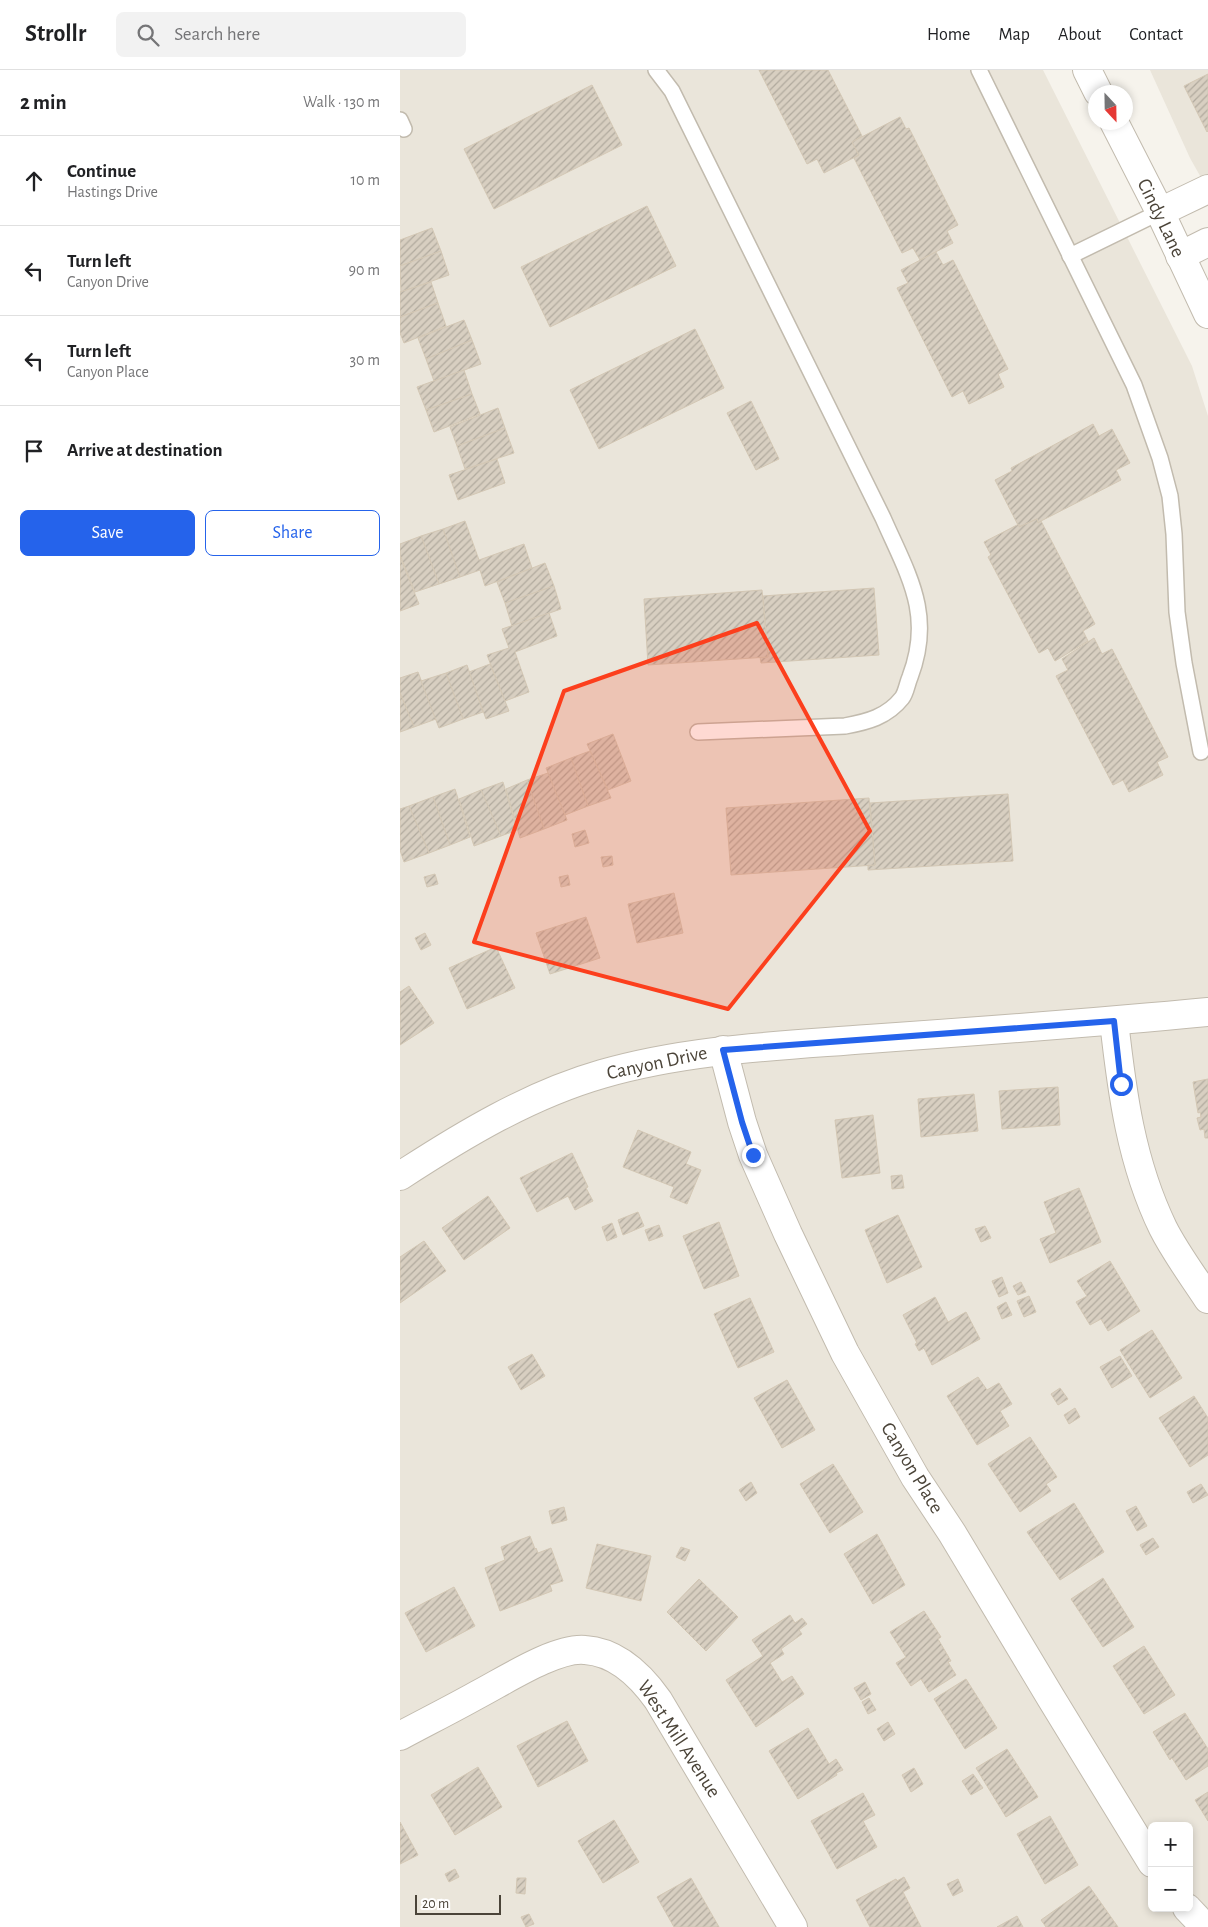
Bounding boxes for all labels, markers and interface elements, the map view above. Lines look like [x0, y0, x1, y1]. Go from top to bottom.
search box [116, 12, 466, 57]
icon: search [134, 21, 162, 49]
text: Strollr [25, 22, 86, 46]
text: Search here [174, 25, 260, 44]
text: Home [927, 26, 970, 44]
text: Map [998, 26, 1030, 44]
text: About [1058, 26, 1101, 44]
text: Contact [1129, 26, 1183, 44]
north arrow [1088, 85, 1133, 130]
text: 2 min [20, 92, 67, 113]
text: Walk · 130 m [303, 94, 380, 110]
text: Continue [67, 162, 136, 181]
icon: ahead [20, 167, 48, 195]
text: 10 m [351, 172, 380, 188]
street label: Cindy Lane [1133, 176, 1189, 260]
text: Hastings Drive [67, 184, 158, 200]
text: Turn left [67, 252, 131, 271]
icon: left [20, 257, 48, 285]
text: 90 m [349, 262, 380, 278]
text: Canyon Drive [67, 274, 149, 290]
text: Turn left [67, 342, 131, 361]
icon: left [20, 347, 48, 375]
text: 30 m [350, 352, 380, 368]
text: Canyon Place [67, 364, 149, 380]
icon: arrive [20, 437, 48, 465]
text: Arrive at destination [67, 441, 223, 460]
button: Save [20, 510, 195, 556]
button: Share [205, 510, 380, 556]
street label: Canyon Drive [605, 1043, 709, 1083]
route start [1110, 1073, 1133, 1096]
route end [742, 1144, 765, 1167]
street label: Canyon Place [877, 1419, 947, 1517]
street label: West Mill Avenue [634, 1677, 724, 1801]
map controls [1148, 1822, 1193, 1912]
button: + [1148, 1822, 1193, 1867]
button: − [1148, 1867, 1193, 1912]
scale bar [415, 1892, 501, 1915]
text: 20 m [422, 1897, 449, 1911]

